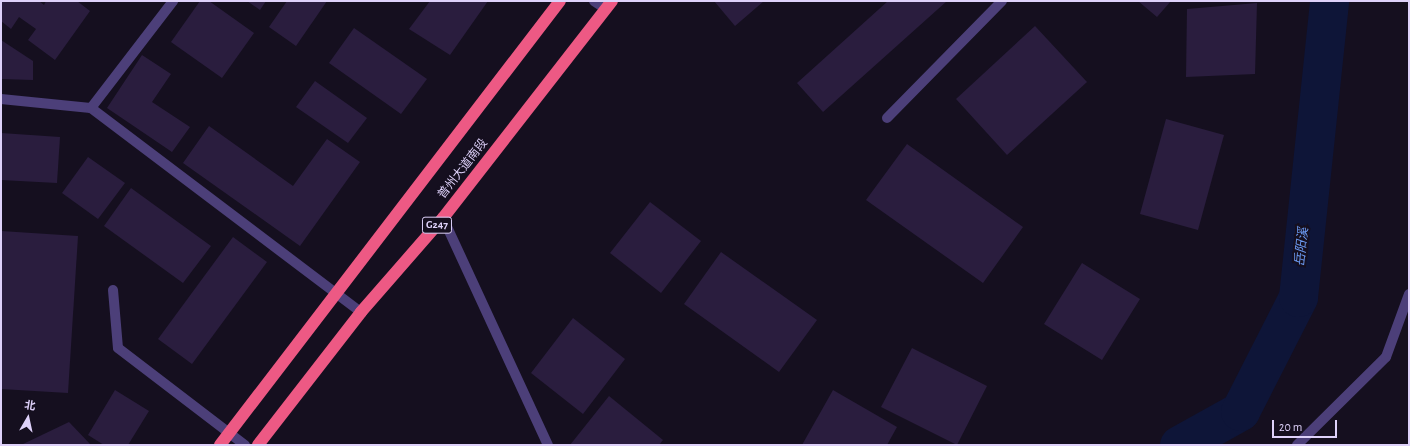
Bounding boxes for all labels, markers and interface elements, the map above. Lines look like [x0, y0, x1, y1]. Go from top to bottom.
street label: 普州大道南段 [435, 136, 491, 202]
road number: G247 [421, 216, 453, 234]
water label: 岳阳溪 [1293, 227, 1313, 267]
north arrow [8, 398, 48, 438]
text: 北 [24, 399, 36, 412]
scale bar [1274, 412, 1339, 438]
text: 20 m [1279, 421, 1302, 433]

